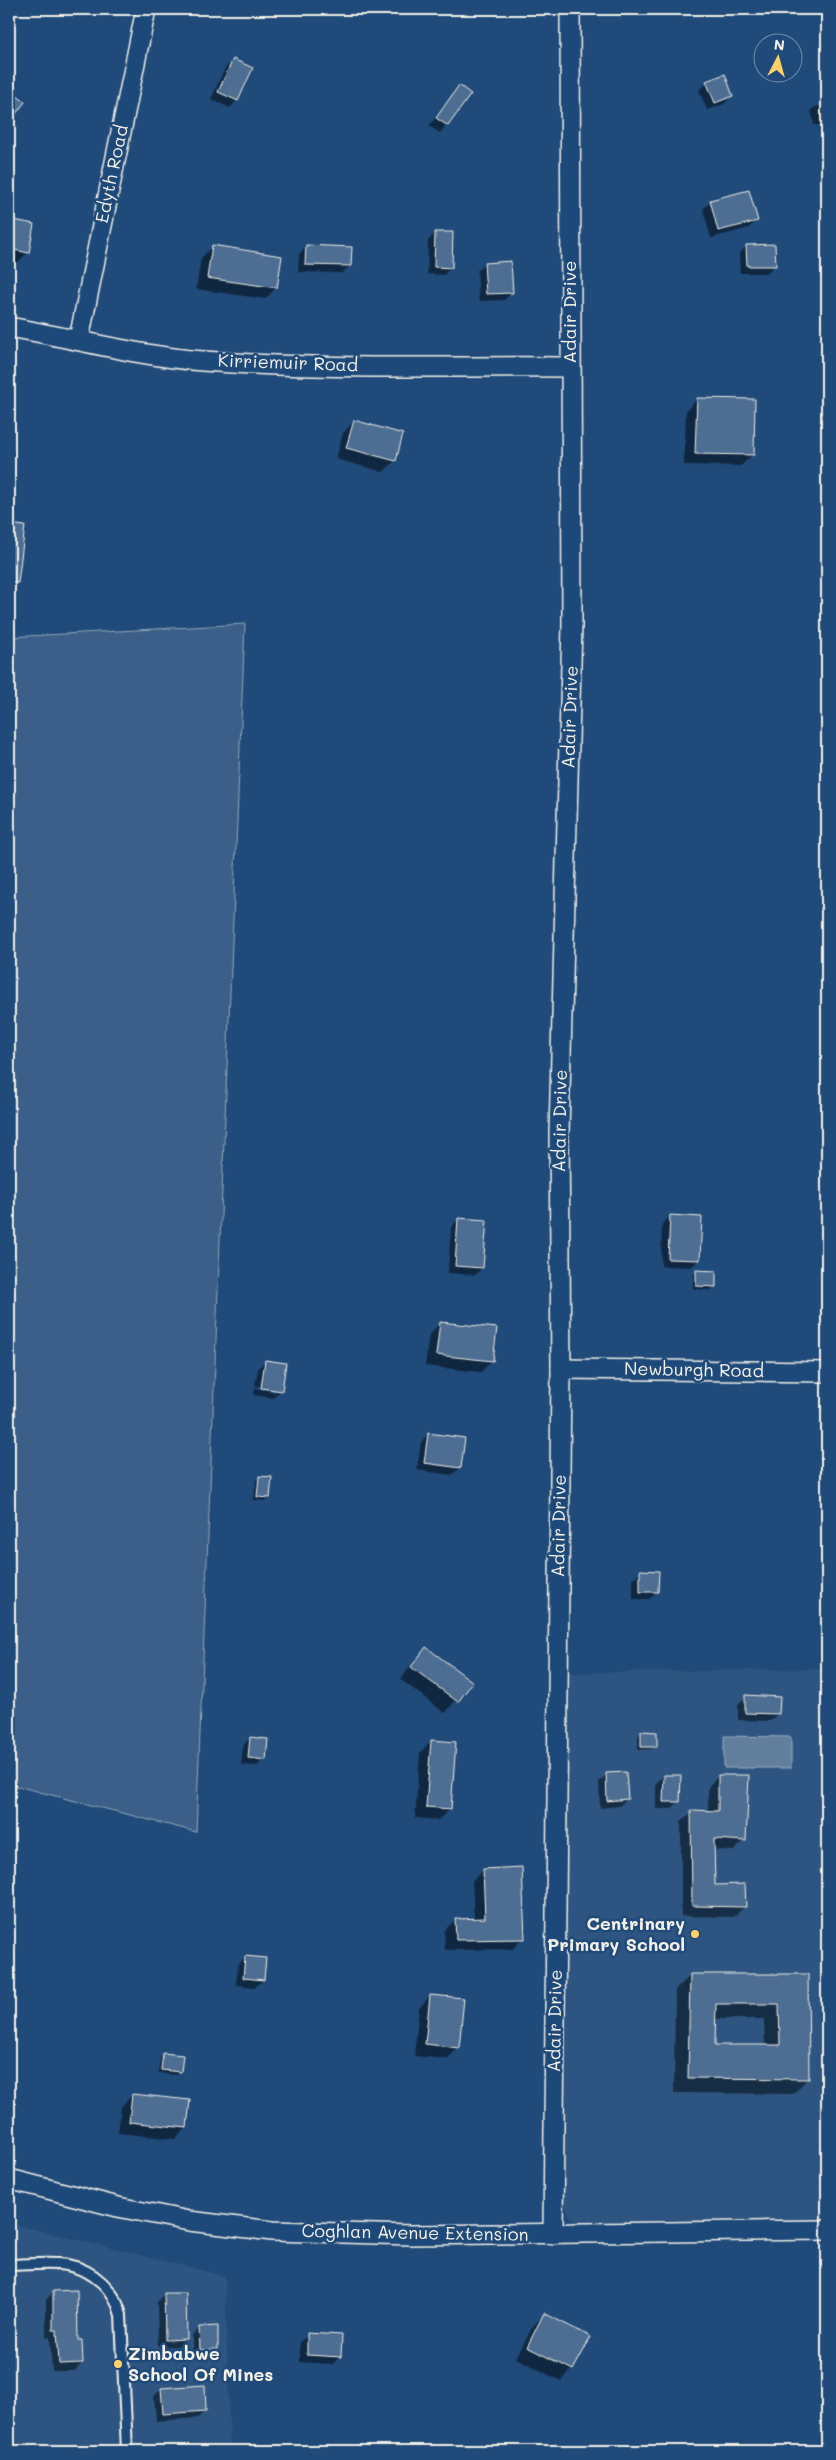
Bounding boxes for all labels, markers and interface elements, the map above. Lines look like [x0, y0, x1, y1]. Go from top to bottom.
north arrow [754, 32, 804, 82]
text: N [773, 35, 786, 55]
street label: Edyth Road [89, 122, 133, 225]
street label: Adair Drive [557, 261, 581, 363]
street label: Kirriemuir Road [217, 348, 359, 376]
street label: Adair Drive [555, 665, 583, 769]
street label: Adair Drive [546, 1069, 572, 1173]
street label: Newburgh Road [624, 1356, 764, 1382]
street label: Adair Drive [545, 1474, 571, 1578]
place label: Centrinary Primary School [547, 1911, 685, 1956]
marker: Centrinary Primary School [689, 1928, 701, 1940]
street label: Adair Drive [541, 1969, 567, 2073]
street label: Coghlan Avenue Extension [301, 2218, 529, 2246]
place label: Zimbabwe School Of Mines [128, 2341, 273, 2386]
marker: Zimbabwe School Of Mines [112, 2358, 124, 2370]

